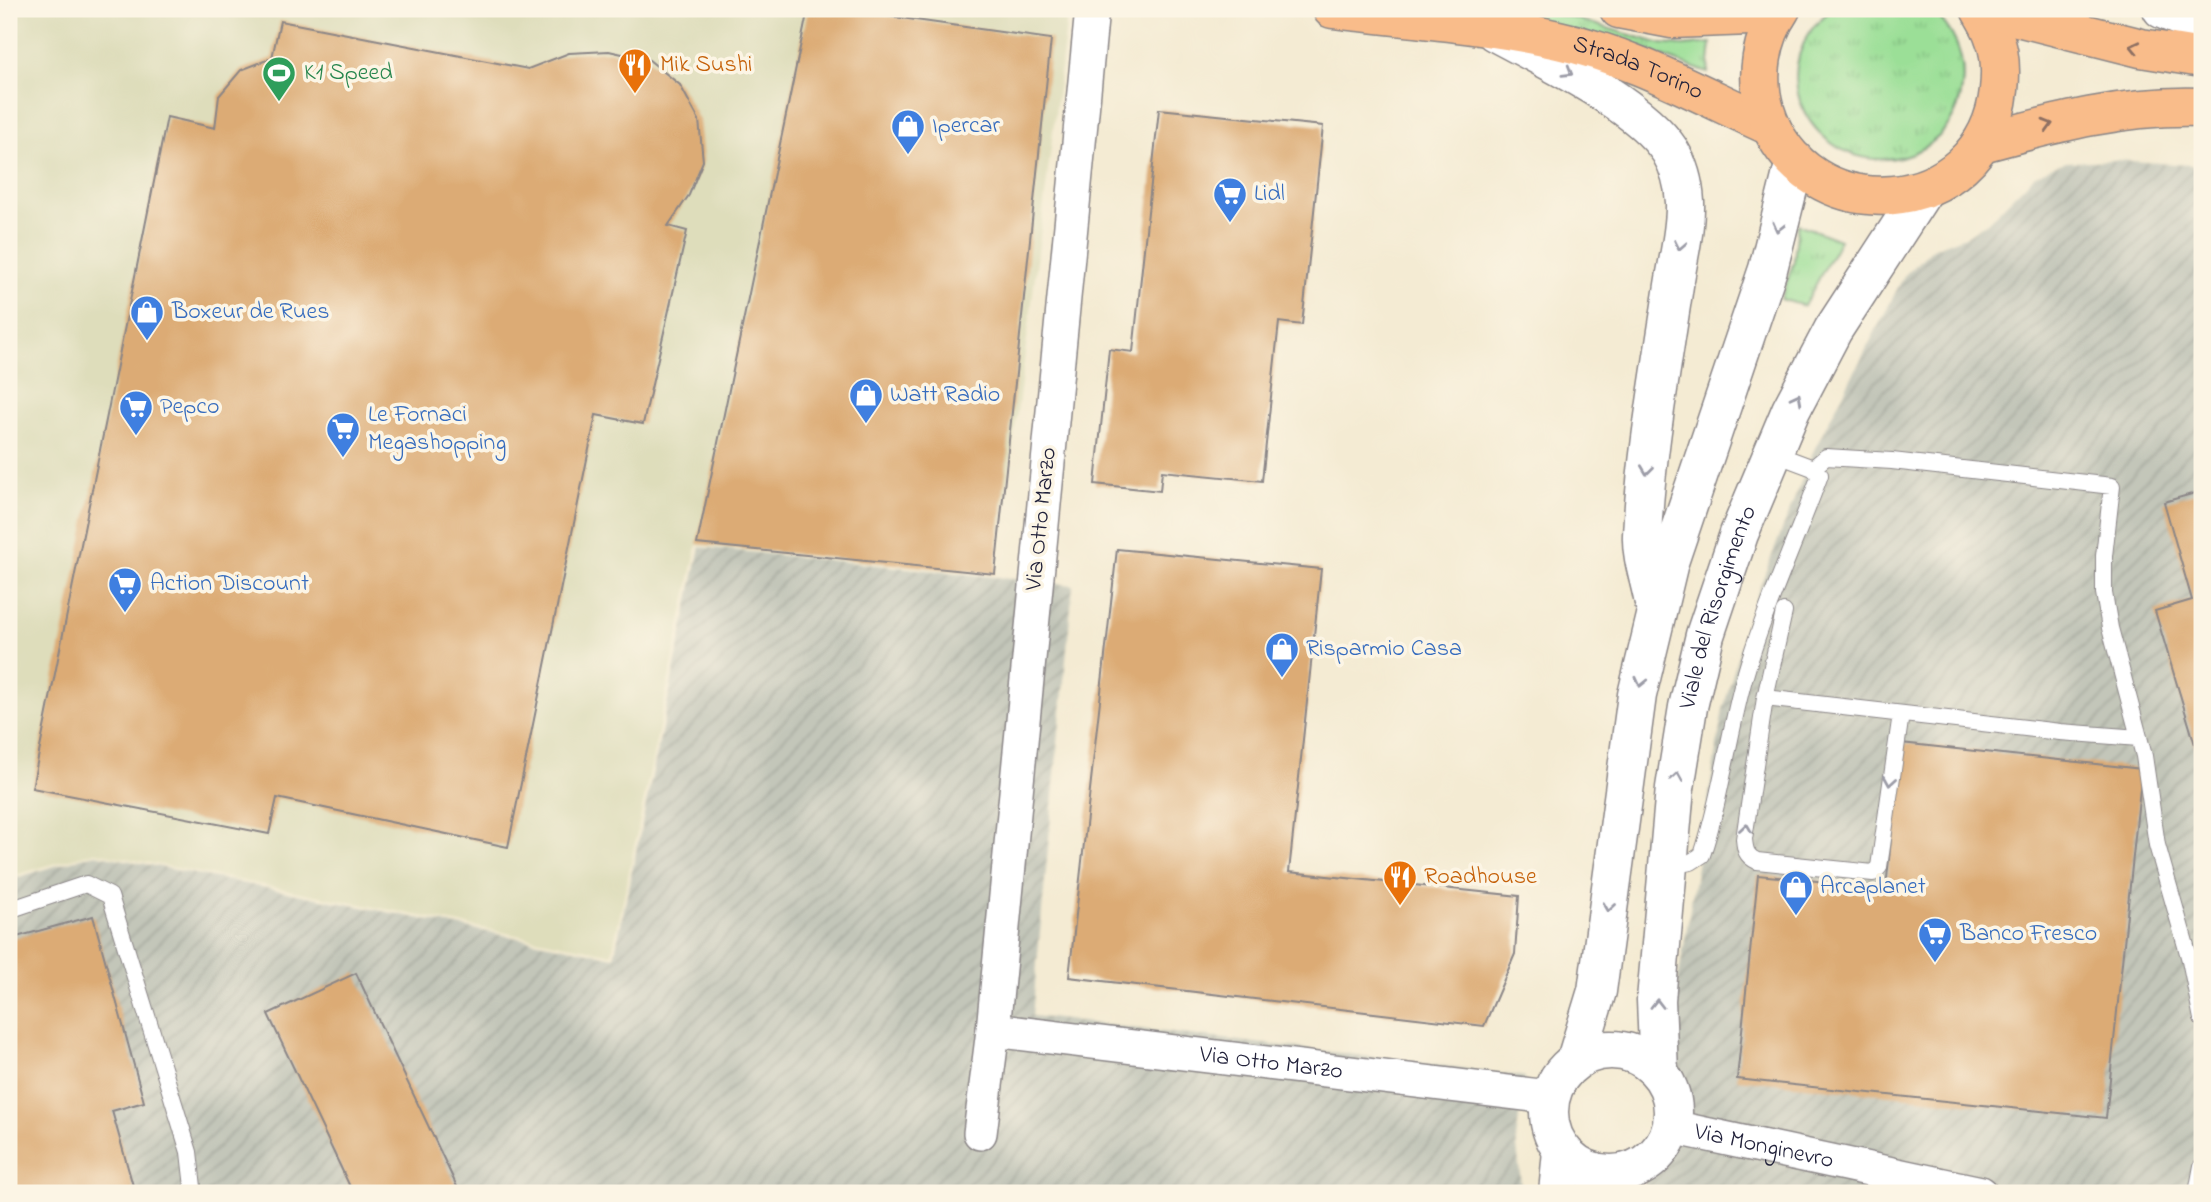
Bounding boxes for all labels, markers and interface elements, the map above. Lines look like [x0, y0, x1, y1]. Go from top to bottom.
street label: Strada Torino [1569, 27, 1709, 110]
one-way arrow [2129, 40, 2141, 55]
restaurant icon: Mik Sushi [616, 46, 654, 95]
place label: Mik Sushi [660, 48, 752, 83]
sports icon: K1 Speed [260, 54, 298, 103]
place label: K1 Speed [304, 56, 393, 91]
one-way arrow [1560, 63, 1573, 76]
shop icon: Ipercar [889, 107, 927, 156]
place label: Ipercar [932, 109, 1001, 144]
one-way arrow [2041, 118, 2053, 133]
supermarket icon: Lidl [1211, 175, 1249, 224]
place label: Lidl [1254, 177, 1285, 212]
one-way arrow [1772, 221, 1786, 233]
one-way arrow [1674, 239, 1689, 251]
shop icon: Boxeur de Rues [128, 293, 166, 342]
place label: Boxeur de Rues [171, 295, 329, 330]
shop icon: Watt Radio [847, 376, 885, 425]
place label: Watt Radio [890, 378, 1000, 413]
supermarket icon: Pepco [117, 388, 155, 437]
place label: Pepco [160, 390, 219, 425]
one-way arrow [1788, 393, 1802, 406]
place label: Le Fornaci Megashopping [368, 398, 506, 461]
supermarket icon: Le Fornaci Megashopping [324, 410, 362, 459]
street label: Via Otto Marzo [1017, 446, 1067, 593]
one-way arrow [1640, 465, 1655, 476]
street label: Viale del Risorgimento [1670, 500, 1766, 714]
supermarket icon: Action Discount [106, 565, 144, 614]
place label: Action Discount [150, 567, 309, 602]
shop icon: Risparmio Casa [1263, 630, 1301, 679]
place label: Risparmio Casa [1306, 632, 1462, 667]
one-way arrow [1635, 675, 1649, 687]
one-way arrow [1669, 771, 1684, 783]
one-way arrow [1883, 775, 1898, 787]
one-way arrow [1738, 822, 1753, 834]
restaurant icon: Roadhouse [1381, 858, 1419, 907]
place label: Roadhouse [1424, 860, 1537, 895]
shop icon: Arcaplanet [1777, 868, 1815, 917]
place label: Arcaplanet [1820, 870, 1926, 905]
one-way arrow [1601, 901, 1616, 913]
supermarket icon: Banco Fresco [1916, 915, 1954, 964]
place label: Banco Fresco [1959, 917, 2097, 952]
one-way arrow [1649, 998, 1665, 1008]
street label: Via Otto Marzo [1197, 1037, 1345, 1089]
street label: Via Monginevro [1690, 1115, 1837, 1179]

